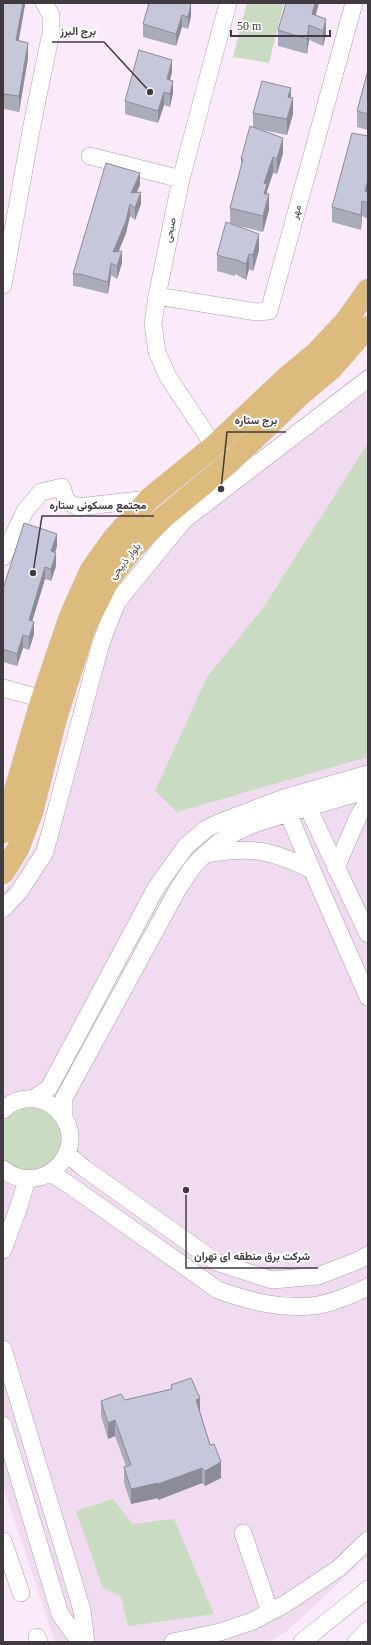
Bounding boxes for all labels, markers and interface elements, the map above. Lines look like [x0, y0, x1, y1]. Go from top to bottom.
scale bar [231, 12, 330, 38]
callout: برج البرز [52, 19, 104, 42]
text: 50 m [237, 19, 262, 33]
text: برج البرز [59, 25, 96, 39]
street label: مهر [289, 204, 304, 222]
street label: صبحی [162, 217, 179, 244]
callout: برج ستاره [227, 409, 286, 432]
text: برج ستاره [235, 414, 277, 428]
callout: مجتمع مسکونی ستاره [42, 493, 154, 516]
text: مجتمع مسکونی ستاره [50, 499, 146, 513]
street label: بلوار ذبیحی [107, 541, 144, 582]
callout: شرکت برق منطقه ای تهران [186, 1245, 318, 1268]
text: شرکت برق منطقه ای تهران [194, 1250, 310, 1263]

